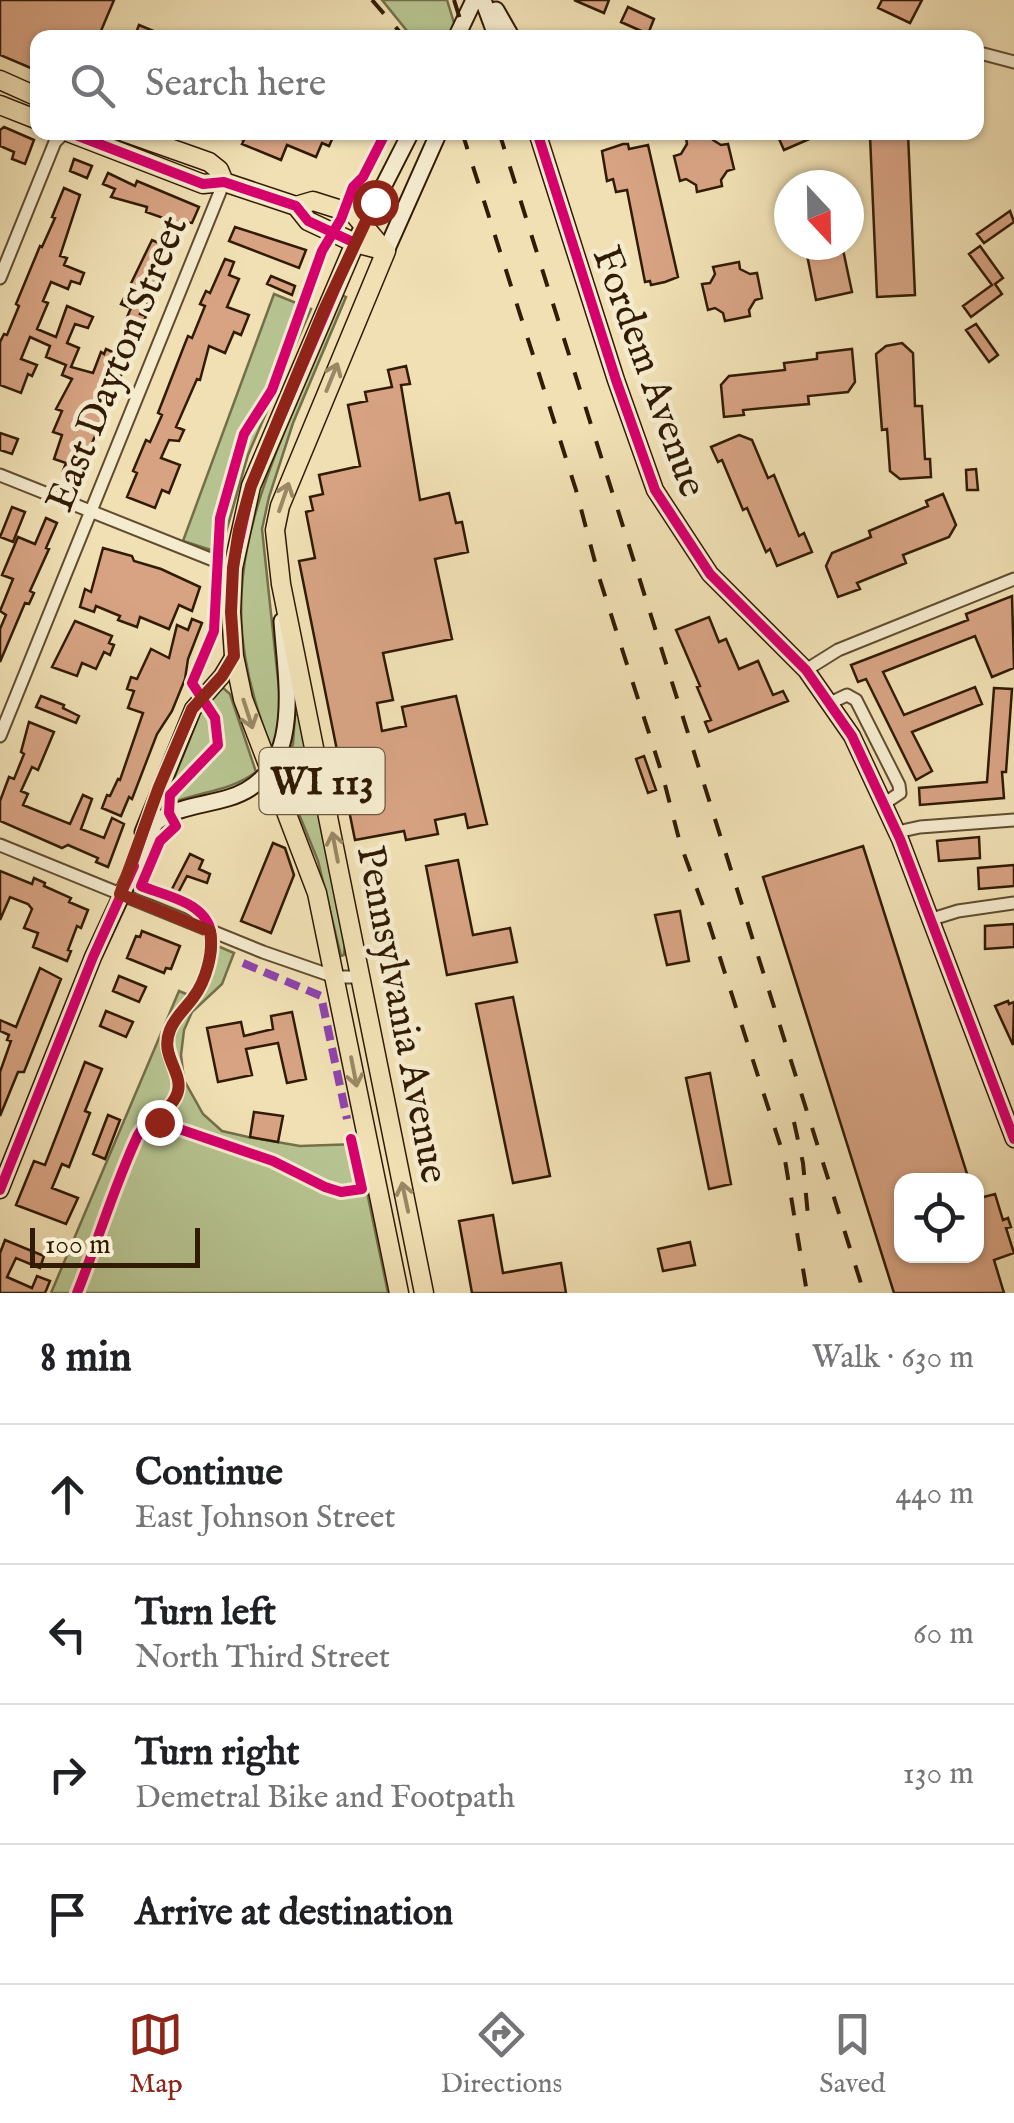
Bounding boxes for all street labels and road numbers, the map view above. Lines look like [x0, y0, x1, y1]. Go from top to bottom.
street label: East Dayton Street [36, 209, 201, 520]
street label: Fordem Avenue [579, 240, 717, 504]
road number: WI 113 [260, 748, 384, 814]
street label: Pennsylvania Avenue [343, 842, 458, 1188]

